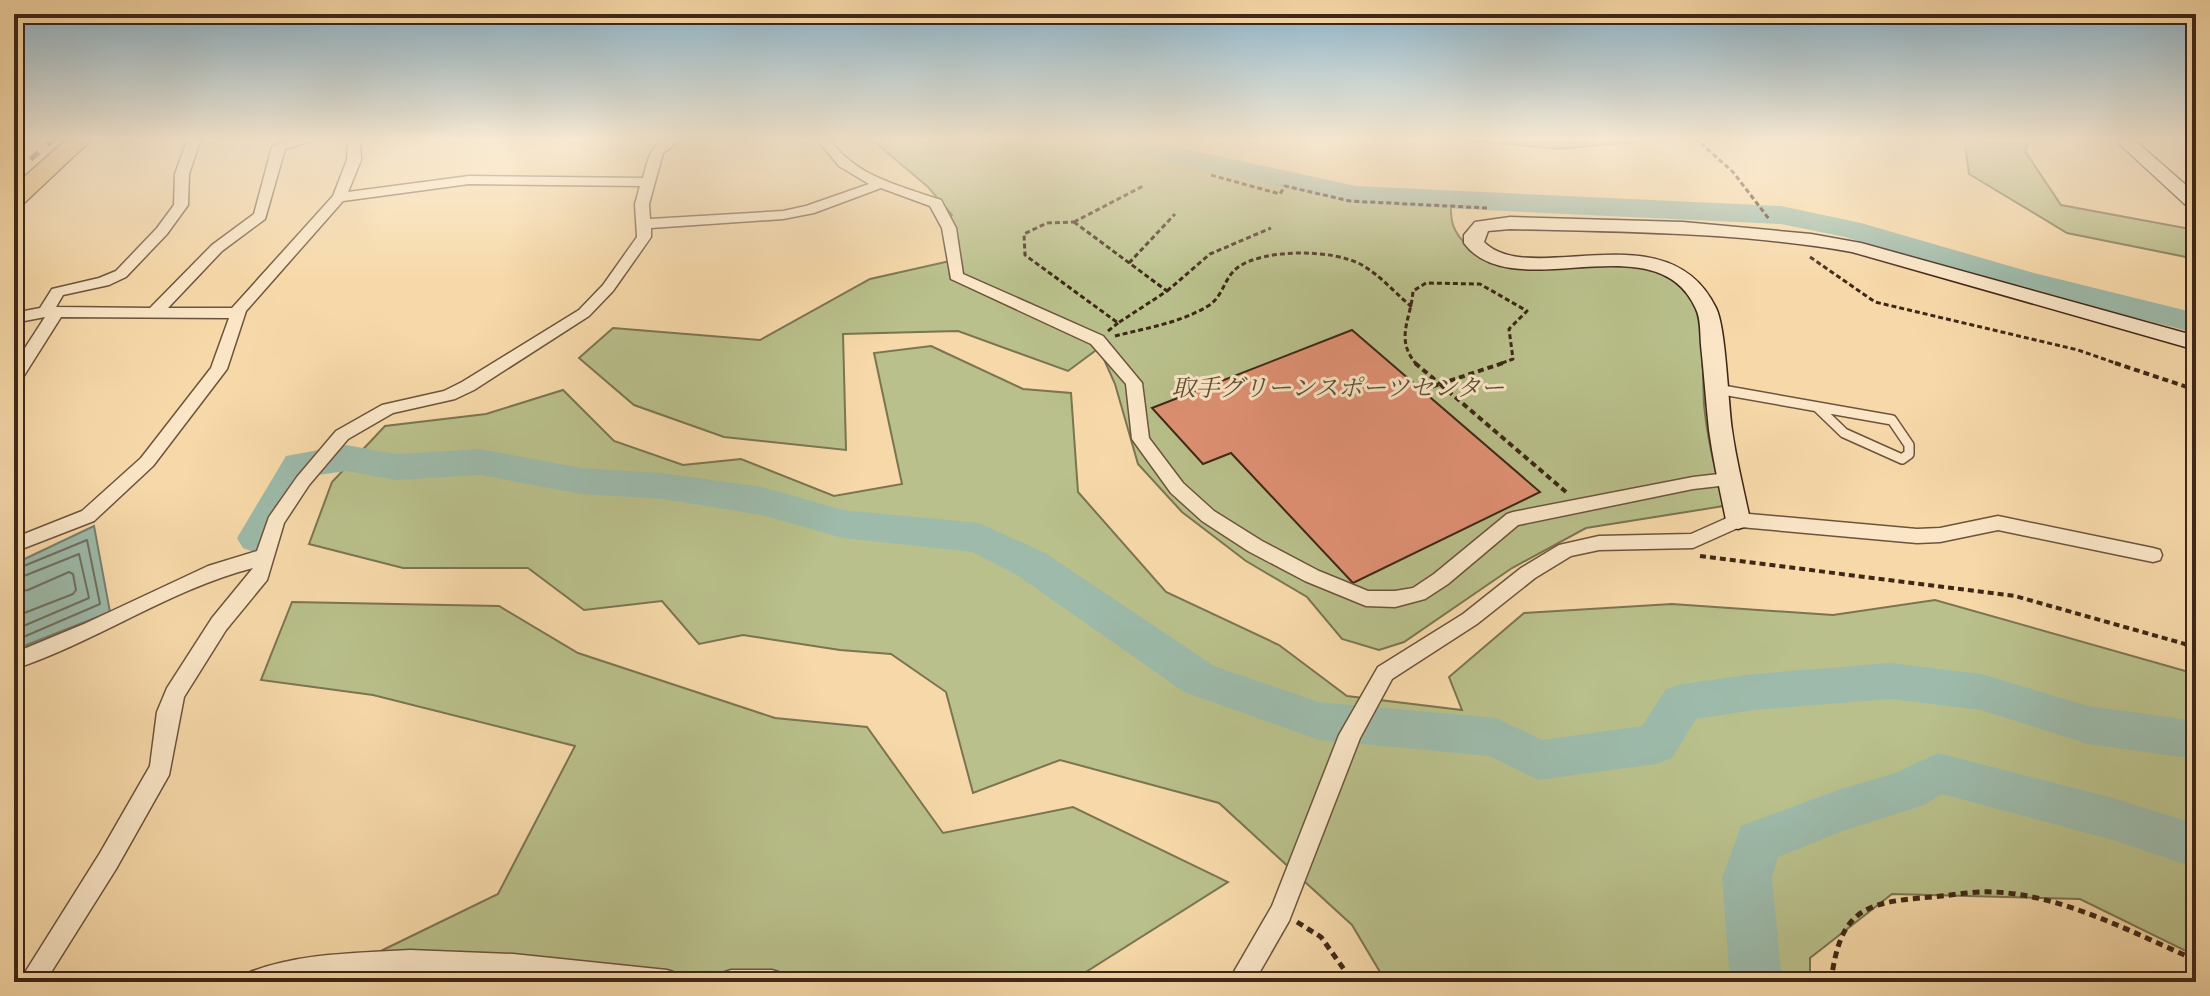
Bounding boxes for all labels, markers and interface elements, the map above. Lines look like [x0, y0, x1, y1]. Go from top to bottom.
park label: 取手グリーンスポーツセンター [1172, 374, 1504, 405]

